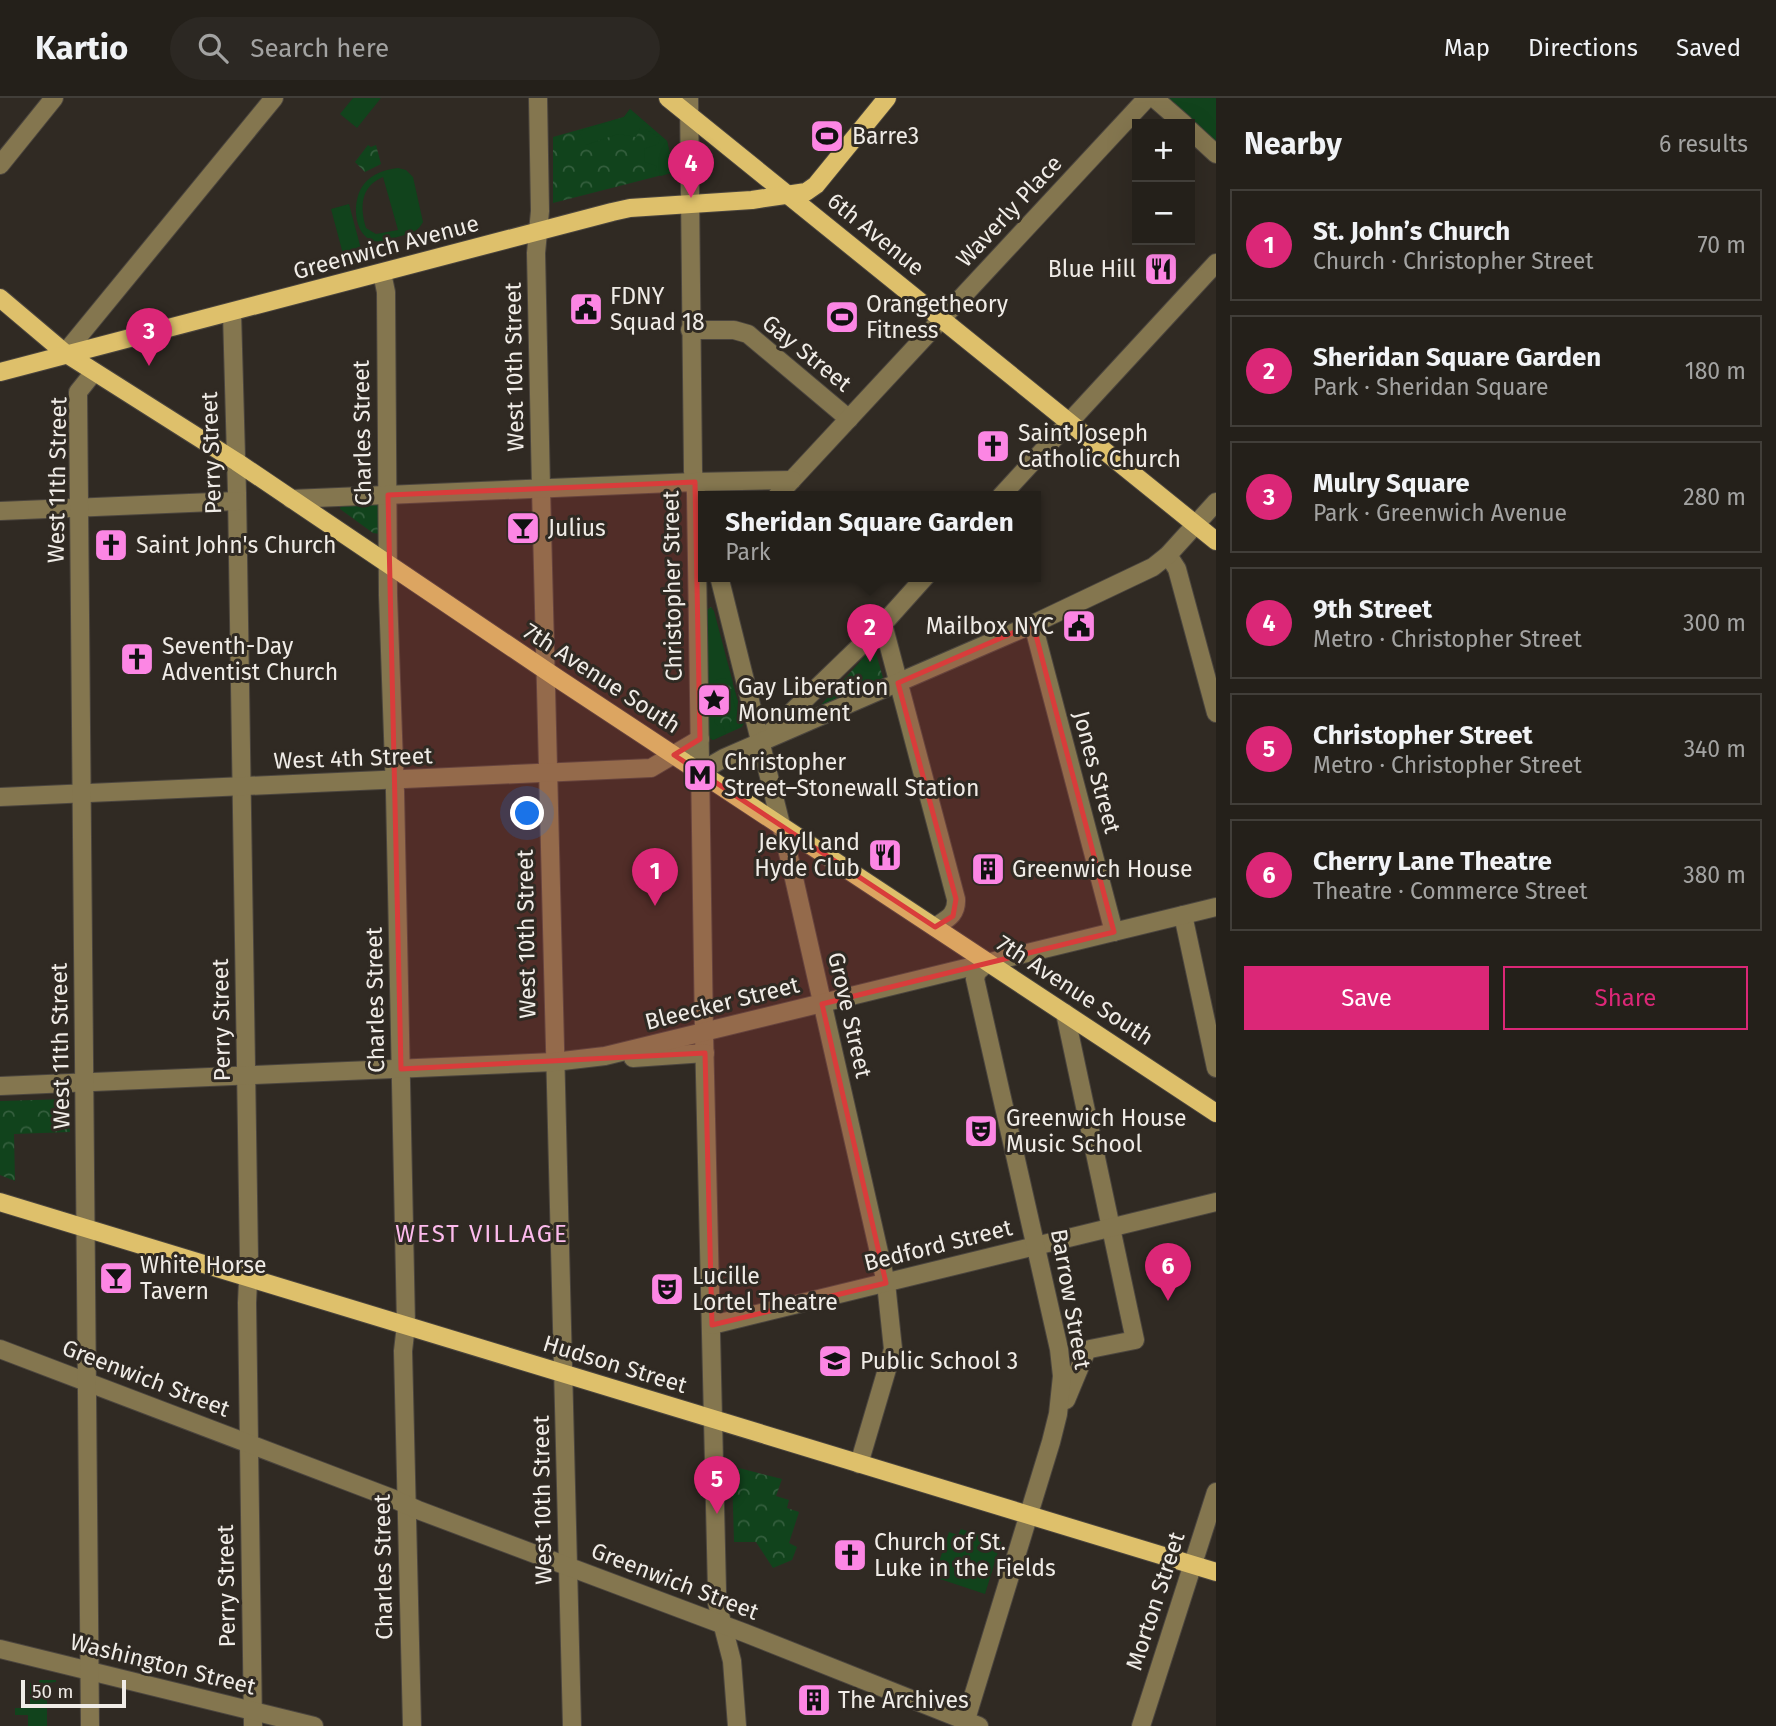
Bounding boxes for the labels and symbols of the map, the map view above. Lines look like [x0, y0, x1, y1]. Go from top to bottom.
sports icon: Barre3 [808, 117, 846, 155]
place label: Barre3 [852, 122, 919, 150]
pin: 4 [668, 140, 714, 198]
street label: Waverly Place [950, 149, 1068, 273]
street label: 6th Avenue [822, 186, 930, 282]
street label: Greenwich Avenue [290, 209, 482, 285]
restaurant icon: Blue Hill [1142, 250, 1180, 288]
place label: Blue Hill [1048, 255, 1136, 283]
street label: West 10th Street [499, 281, 529, 452]
place label: FDNY Squad 18 [610, 282, 705, 336]
public building icon: FDNY Squad 18 [567, 290, 605, 328]
place label: Orangetheory Fitness [866, 290, 1009, 344]
sports icon: Orangetheory Fitness [823, 298, 861, 336]
pin: 3 [126, 308, 172, 366]
street label: Gay Street [757, 309, 858, 398]
street label: Charles Street [347, 359, 377, 506]
street label: Perry Street [195, 390, 227, 515]
street label: West 11th Street [42, 396, 72, 563]
place label: Saint Joseph Catholic Church [1018, 419, 1181, 473]
church icon: Saint Joseph Catholic Church [974, 427, 1012, 465]
street label: Christopher Street [656, 490, 688, 682]
bar icon: Julius [504, 509, 542, 547]
place label: Julius [548, 514, 606, 542]
church icon: Saint John's Church [92, 526, 130, 564]
place label: Saint John's Church [136, 531, 336, 559]
pin: 2 [847, 604, 893, 662]
public building icon: Mailbox NYC [1060, 607, 1098, 645]
place label: Mailbox NYC [926, 612, 1054, 640]
street label: 7th Avenue South [518, 617, 686, 739]
place label: Seventh-Day Adventist Church [162, 632, 338, 686]
church icon: Seventh-Day Adventist Church [118, 640, 156, 678]
place label: Gay Liberation Monument [738, 673, 889, 727]
place icon: Gay Liberation Monument [695, 681, 733, 719]
street label: Jones Street [1067, 708, 1127, 837]
street label: West 4th Street [273, 741, 434, 775]
place label: Christopher Street–Stonewall Station [724, 748, 979, 802]
metro station icon: Christopher Street–Stonewall Station [681, 756, 719, 794]
your location [510, 796, 544, 830]
place label: Jekyll and Hyde Club [754, 828, 860, 882]
restaurant icon: Jekyll and Hyde Club [866, 836, 904, 874]
street label: West 10th Street [511, 848, 541, 1019]
pin: 1 [632, 848, 678, 906]
building icon: Greenwich House [969, 850, 1007, 888]
place label: Greenwich House [1012, 855, 1193, 883]
street label: Charles Street [360, 926, 390, 1073]
street label: 7th Avenue South [991, 929, 1159, 1051]
street label: Grove Street [822, 949, 878, 1081]
street label: Perry Street [206, 958, 236, 1082]
street label: West 11th Street [45, 962, 75, 1129]
street label: Bleecker Street [642, 970, 803, 1036]
place label: Greenwich House Music School [1006, 1104, 1187, 1158]
theatre icon: Greenwich House Music School [962, 1112, 1000, 1150]
street label: Bedford Street [861, 1213, 1016, 1277]
district label: WEST VILLAGE [395, 1220, 569, 1248]
street label: Barrow Street [1045, 1227, 1097, 1372]
pin: 6 [1145, 1243, 1191, 1301]
place label: White Horse Tavern [140, 1251, 266, 1305]
bar icon: White Horse Tavern [97, 1259, 135, 1297]
place label: Lucille Lortel Theatre [692, 1262, 838, 1316]
theatre icon: Lucille Lortel Theatre [648, 1270, 686, 1308]
street label: Hudson Street [540, 1329, 691, 1399]
street label: Greenwich Street [58, 1333, 234, 1423]
school or university icon: Public School 3 [816, 1342, 854, 1380]
place label: Public School 3 [860, 1347, 1018, 1375]
street label: West 10th Street [527, 1414, 557, 1585]
pin: 5 [694, 1456, 740, 1514]
street label: Charles Street [368, 1493, 398, 1640]
street label: Perry Street [211, 1524, 241, 1648]
place label: Church of St. Luke in the Fields [874, 1528, 1056, 1582]
street label: Morton Street [1120, 1528, 1191, 1674]
street label: Greenwich Street [587, 1536, 763, 1626]
church icon: Church of St. Luke in the Fields [831, 1536, 869, 1574]
street label: Washington Street [67, 1627, 259, 1701]
scale bar [21, 1677, 126, 1709]
building icon: The Archives [795, 1681, 833, 1719]
place label: The Archives [838, 1686, 969, 1714]

